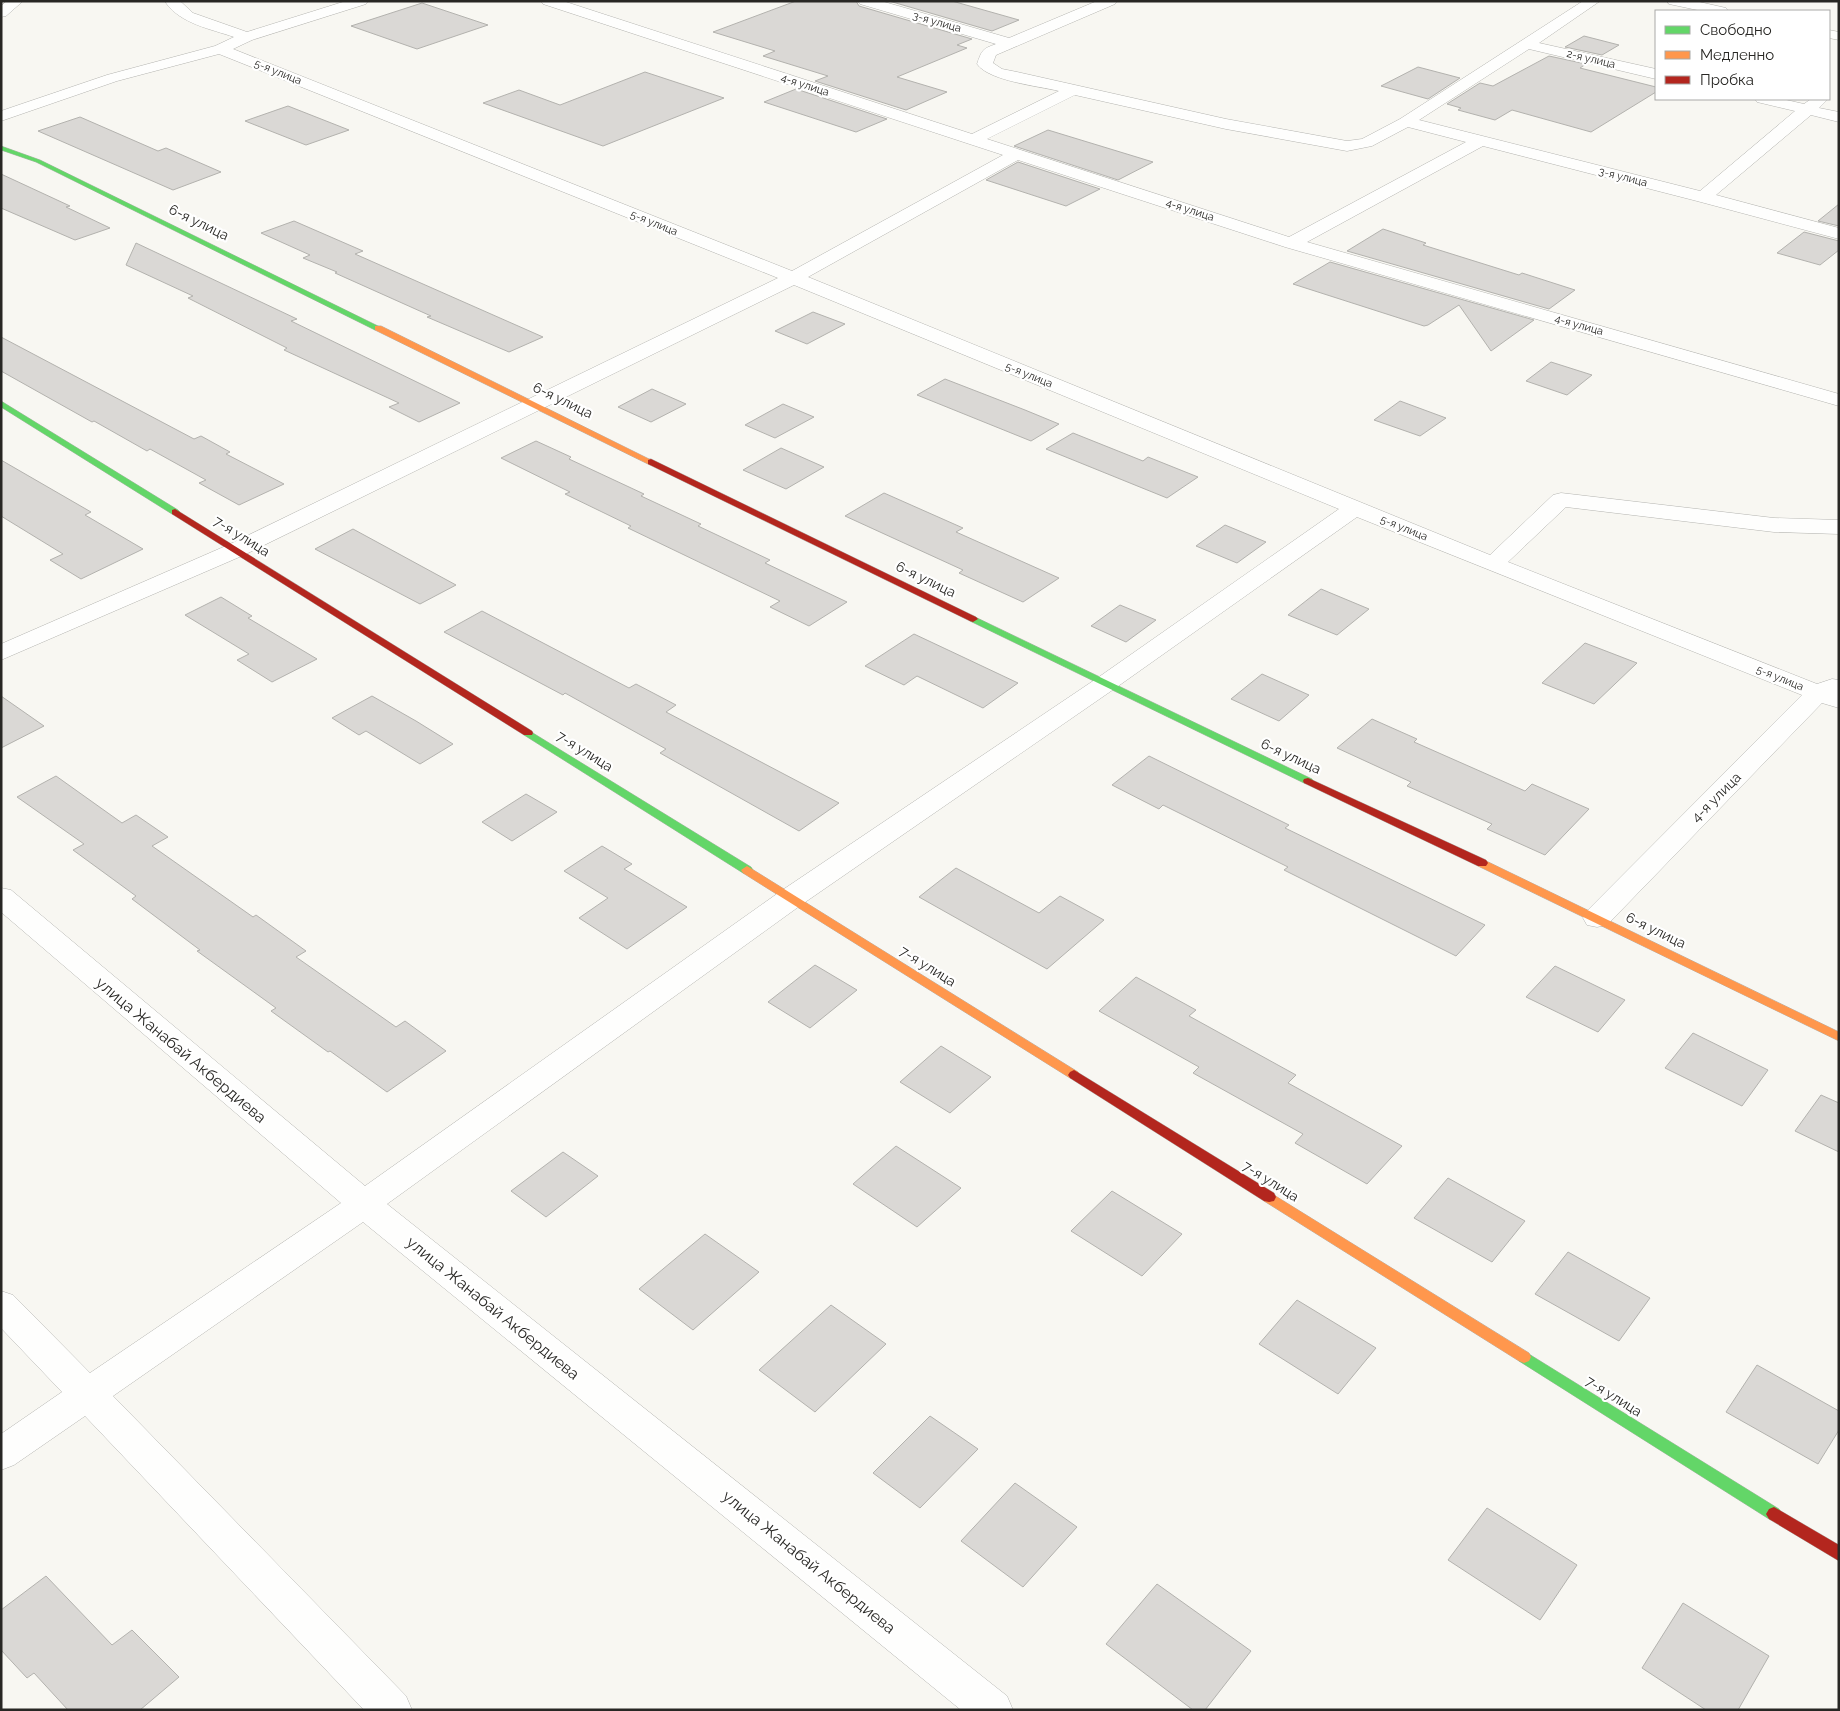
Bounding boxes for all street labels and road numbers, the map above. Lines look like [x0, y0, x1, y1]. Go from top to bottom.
street label: 3-я улица [911, 9, 963, 35]
street label: 2-я улица [1565, 47, 1617, 71]
street label: 5-я улица [252, 57, 304, 87]
street label: 4-я улица [779, 71, 831, 99]
street label: 3-я улица [1597, 165, 1649, 189]
street label: 4-я улица [1164, 196, 1216, 224]
street label: 6-я улица [167, 201, 231, 243]
street label: 5-я улица [628, 208, 680, 238]
street label: 4-я улица [1553, 312, 1605, 338]
street label: 5-я улица [1003, 360, 1055, 390]
street label: 6-я улица [531, 379, 595, 421]
street label: 7-я улица [211, 513, 273, 559]
street label: 5-я улица [1378, 513, 1430, 543]
street label: 6-я улица [894, 558, 958, 600]
street label: 5-я улица [1754, 663, 1806, 693]
street label: 7-я улица [554, 728, 616, 774]
street label: 6-я улица [1258, 735, 1324, 777]
street label: 4-я улица [1688, 769, 1744, 825]
street label: 6-я улица [1624, 909, 1688, 951]
street label: 7-я улица [897, 943, 959, 989]
street label: улица Жанабай Акбердиева [92, 973, 270, 1127]
street label: 7-я улица [1240, 1158, 1302, 1204]
street label: улица Жанабай Акбердиева [403, 1232, 583, 1384]
street label: 7-я улица [1583, 1373, 1645, 1419]
street label: улица Жанабай Акбердиева [719, 1486, 899, 1638]

